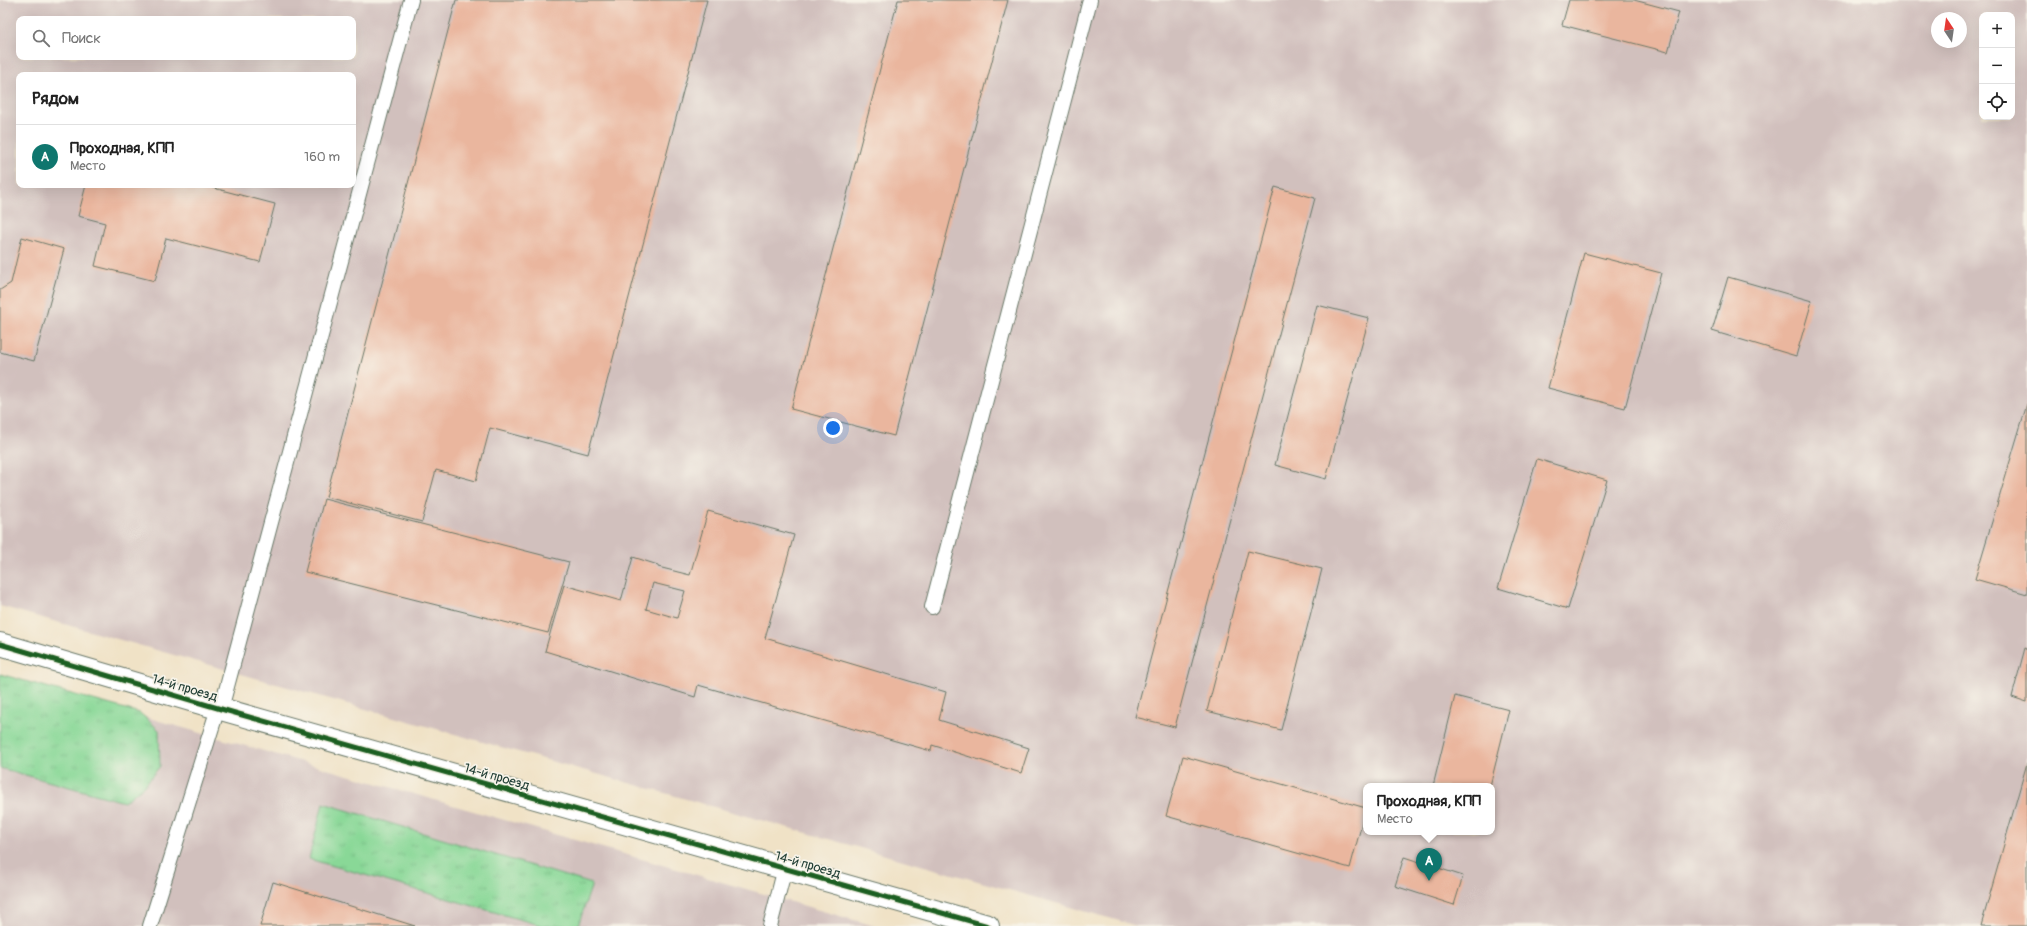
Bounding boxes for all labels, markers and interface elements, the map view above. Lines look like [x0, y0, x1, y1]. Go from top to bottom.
north arrow [1931, 12, 1967, 48]
map controls [1979, 12, 2015, 120]
button: + [1979, 12, 2015, 48]
search box [16, 16, 356, 60]
icon: search [30, 27, 52, 49]
text: Поиск [62, 29, 101, 48]
button: − [1979, 48, 2015, 84]
button: locate [1979, 84, 2015, 120]
text: Рядом [32, 88, 79, 109]
text: Проходная, КПП [70, 139, 174, 158]
text: A [41, 149, 49, 165]
text: 160 m [304, 149, 340, 165]
text: Место [70, 158, 106, 174]
your location [823, 418, 843, 438]
street label: 14-й проезд [150, 671, 220, 705]
street label: 14-й проезд [462, 760, 532, 794]
popup [1363, 783, 1495, 835]
text: Проходная, КПП [1377, 792, 1481, 811]
text: Место [1377, 811, 1413, 827]
street label: 14-й проезд [773, 848, 843, 882]
pin: A [1416, 848, 1442, 881]

